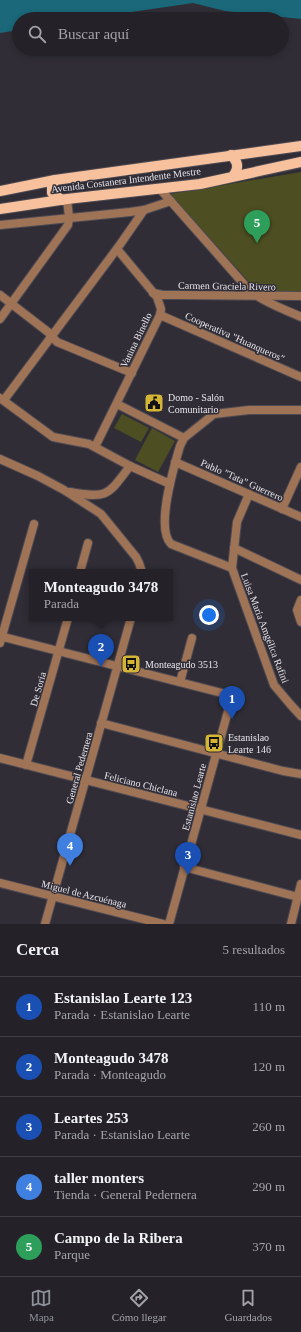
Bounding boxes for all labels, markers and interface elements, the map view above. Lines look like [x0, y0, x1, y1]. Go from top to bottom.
search box [12, 12, 289, 56]
icon: search [26, 23, 48, 45]
text: Buscar aquí [58, 26, 129, 42]
street label: Avenida Costanera Intendente Mestre [51, 165, 202, 195]
pin: 5 [244, 210, 270, 243]
street label: Carmen Graciela Rivero [178, 280, 276, 292]
street label: Cooperativa "Huanqueros" [183, 310, 287, 364]
street label: Vanina Binello [118, 311, 154, 369]
public building icon: Domo - Salón Comunitario [143, 392, 165, 414]
place label: Domo - Salón Comunitario [168, 392, 224, 415]
street label: Pablo "Tata" Guerrero [199, 457, 285, 503]
popup [29, 569, 173, 621]
street label: Luisa María Amgélica Rafini [239, 571, 291, 685]
text: Monteagudo 3478 [44, 579, 158, 595]
text: Parada [44, 596, 79, 611]
your location [199, 605, 219, 625]
pin: 2 [88, 634, 114, 667]
bus stop icon: Monteagudo 3513 [120, 653, 142, 675]
place label: Monteagudo 3513 [145, 659, 218, 670]
street label: De Soria [28, 670, 48, 707]
pin: 1 [219, 686, 245, 719]
street label: General Pedernera [63, 730, 95, 805]
bus stop icon: Estanislao Learte 146 [203, 732, 225, 754]
place label: Estanislao Learte 146 [228, 732, 271, 755]
street label: Estanislao Learte [180, 762, 208, 832]
street label: Feliciano Chiclana [103, 770, 179, 799]
pin: 4 [57, 833, 83, 866]
pin: 3 [175, 842, 201, 875]
street label: Miguel de Azcuénaga [40, 878, 128, 910]
text: Cerca [16, 940, 59, 959]
text: 5 resultados [223, 942, 285, 957]
text: Estanislao Learte 123 [54, 990, 192, 1006]
text: 1 [26, 999, 32, 1014]
text: 110 m [253, 999, 285, 1014]
text: Parada · Estanislao Learte [54, 1007, 190, 1022]
text: Monteagudo 3478 [54, 1050, 169, 1066]
text: 2 [26, 1059, 32, 1074]
text: 120 m [252, 1059, 285, 1074]
text: Parada · Monteagudo [54, 1067, 166, 1082]
text: Leartes 253 [54, 1110, 129, 1126]
text: 3 [26, 1119, 32, 1134]
text: 260 m [252, 1119, 285, 1134]
text: Parada · Estanislao Learte [54, 1127, 190, 1142]
text: taller monters [54, 1170, 144, 1186]
text: 4 [26, 1179, 32, 1194]
text: 290 m [252, 1179, 285, 1194]
text: Tienda · General Pedernera [54, 1187, 197, 1202]
text: Campo de la Ribera [54, 1230, 183, 1246]
text: 5 [26, 1239, 32, 1254]
text: 370 m [252, 1239, 285, 1254]
text: Parque [54, 1247, 90, 1262]
tab: Mapa [29, 1287, 54, 1323]
tab: Cómo llegar [112, 1287, 167, 1323]
tab: Guardados [224, 1287, 272, 1323]

